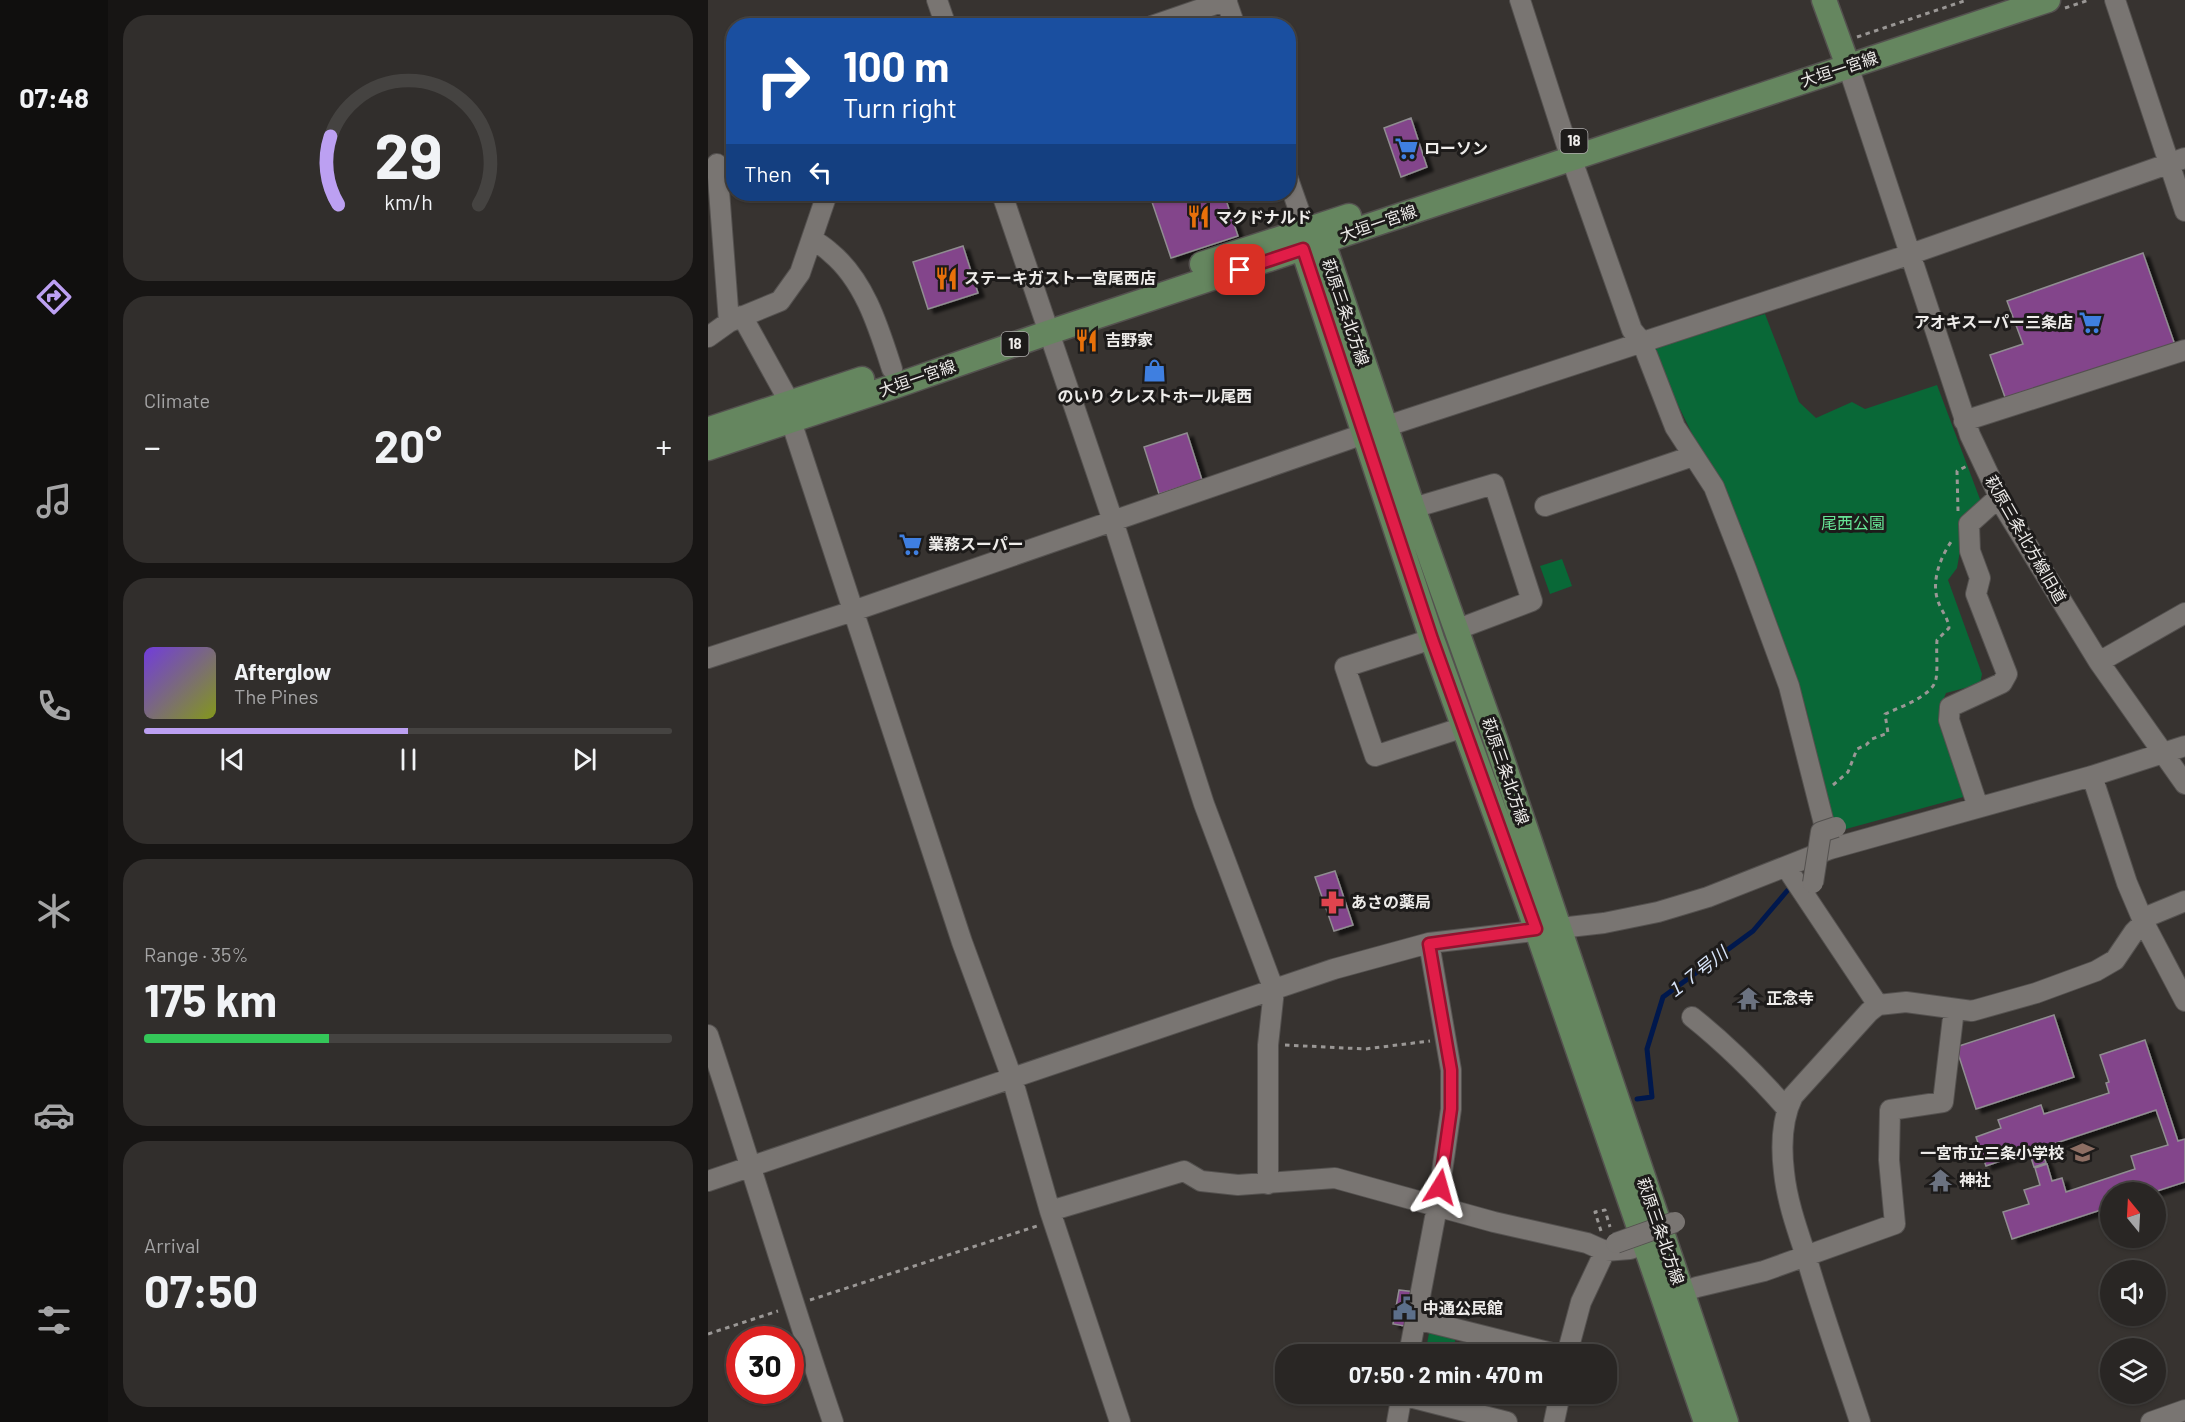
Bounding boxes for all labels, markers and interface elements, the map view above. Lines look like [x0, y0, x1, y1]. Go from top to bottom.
text: 100 m [843, 40, 949, 90]
icon: right [744, 42, 822, 120]
street label: 大垣一宮線 [1798, 47, 1880, 90]
text: 07:48 [19, 81, 89, 113]
text: Turn right [843, 91, 957, 123]
text: 29 [374, 117, 442, 191]
road number: 18 [1560, 129, 1588, 153]
supermarket icon: ローソン [1393, 135, 1419, 161]
place label: ローソン [1424, 138, 1488, 157]
icon: left [804, 156, 837, 189]
text: Then [744, 160, 792, 186]
text: km/h [384, 190, 432, 215]
street label: 大垣一宮線 [1337, 201, 1419, 245]
restaurant icon: マクドナルド [1185, 204, 1211, 230]
place label: マクドナルド [1216, 207, 1312, 226]
pin [1214, 244, 1265, 295]
icon: arrive [1223, 253, 1256, 286]
street label: 萩原三条北方線 [1319, 256, 1374, 368]
restaurant icon: ステーキガスト一宮尾西店 [933, 265, 959, 291]
place label: ステーキガスト一宮尾西店 [964, 268, 1156, 287]
icon: directions [33, 276, 75, 318]
supermarket icon: アオキスーパー三条店 [2078, 309, 2104, 335]
place label: アオキスーパー三条店 [1914, 312, 2073, 331]
restaurant icon: 吉野家 [1074, 327, 1100, 353]
place label: 吉野家 [1105, 330, 1153, 349]
road number: 18 [1002, 332, 1028, 356]
street label: 大垣一宮線 [876, 356, 958, 400]
shop icon: のいり クレストホール尾西 [1142, 358, 1168, 384]
place label: のいり クレストホール尾西 [1057, 386, 1253, 405]
text: Climate [144, 388, 210, 412]
text: 20° [374, 418, 442, 472]
text: − [144, 426, 161, 466]
text: + [656, 426, 672, 466]
street label: 萩原三条北方線旧道 [1982, 472, 2071, 606]
icon: music [33, 480, 75, 522]
park label: 尾西公園 [1821, 513, 1885, 532]
supermarket icon: 業務スーパー [897, 531, 923, 557]
place label: 業務スーパー [928, 534, 1024, 553]
text: Afterglow [234, 658, 331, 684]
text: The Pines [234, 684, 318, 708]
icon: phone [33, 685, 75, 727]
street label: 萩原三条北方線 [1479, 715, 1534, 827]
icon: previous [216, 743, 249, 776]
icon: pause [392, 743, 425, 776]
icon: next [568, 743, 601, 776]
pharmacy icon: あさの薬局 [1320, 889, 1346, 915]
icon: climate [33, 890, 75, 932]
place label: あさの薬局 [1351, 892, 1431, 911]
water label: １７号川 [1661, 940, 1733, 1003]
text: Range · 35% [144, 942, 248, 966]
text: 175 km [144, 972, 277, 1026]
temple icon: 正念寺 [1735, 985, 1761, 1011]
place label: 正念寺 [1766, 988, 1814, 1007]
icon: car [33, 1094, 75, 1136]
school or university icon: 一宮市立三条小学校 [2069, 1140, 2095, 1166]
place label: 一宮市立三条小学校 [1920, 1143, 2064, 1162]
position arrow [1408, 1155, 1472, 1219]
temple icon: 神社 [1928, 1167, 1954, 1193]
place label: 神社 [1959, 1170, 1991, 1189]
street label: 萩原三条北方線 [1634, 1175, 1689, 1287]
north arrow [2100, 1182, 2166, 1248]
map controls [2100, 1182, 2166, 1404]
text: Arrival [144, 1233, 200, 1257]
button: sound [2100, 1260, 2166, 1326]
text: 07:50 [144, 1263, 258, 1317]
public building icon: 中通公民館 [1392, 1295, 1418, 1321]
place label: 中通公民館 [1423, 1298, 1503, 1317]
icon: filters [33, 1299, 75, 1341]
speed limit sign: 30 [726, 1326, 804, 1404]
button: layers [2100, 1338, 2166, 1404]
text: 07:50 · 2 min · 470 m [1349, 1361, 1543, 1387]

